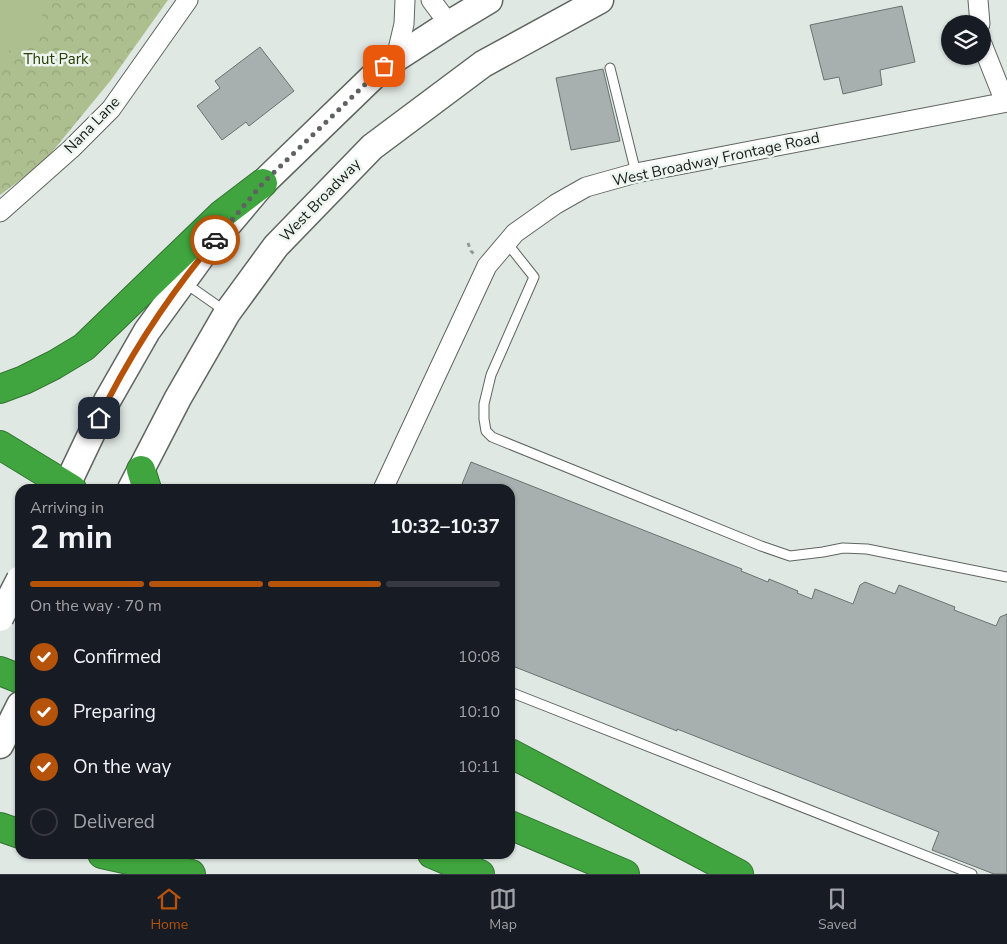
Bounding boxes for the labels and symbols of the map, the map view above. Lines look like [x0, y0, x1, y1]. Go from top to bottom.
pin [363, 45, 405, 87]
park label: Thut Park [23, 49, 89, 69]
street label: Nana Lane [60, 92, 124, 158]
street label: West Broadway Frontage Road [611, 127, 821, 191]
street label: West Broadway [275, 154, 365, 246]
courier [190, 215, 240, 265]
pin [78, 397, 120, 439]

